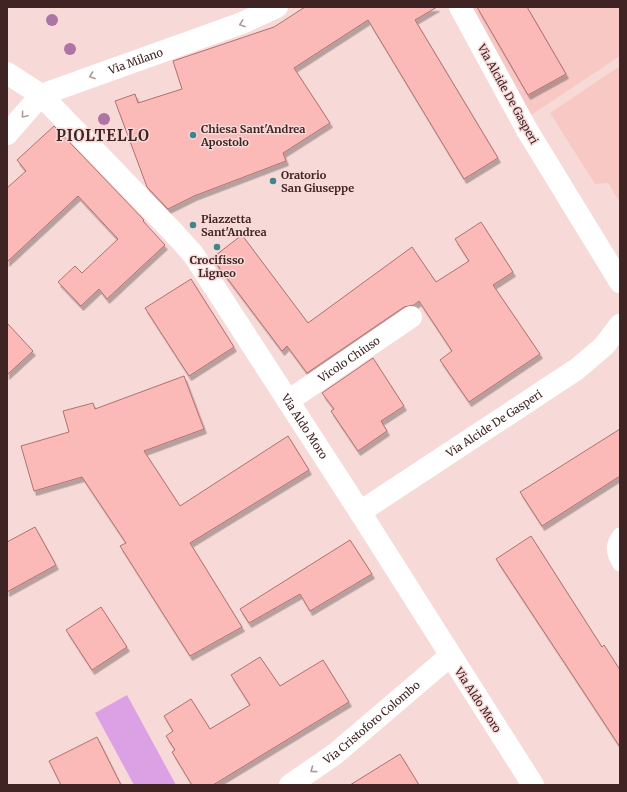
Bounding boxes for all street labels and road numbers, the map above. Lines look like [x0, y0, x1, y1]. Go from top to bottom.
street label: Via Alcide De Gasperi [474, 41, 542, 147]
street label: Via Milano [106, 45, 165, 78]
street label: Vicolo Chiuso [315, 333, 383, 386]
street label: Via Alcide De Gasperi [443, 387, 545, 461]
street label: Via Aldo Moro [278, 390, 331, 462]
street label: Via Aldo Moro [451, 664, 504, 736]
street label: Via Cristoforo Colombo [320, 677, 423, 768]

